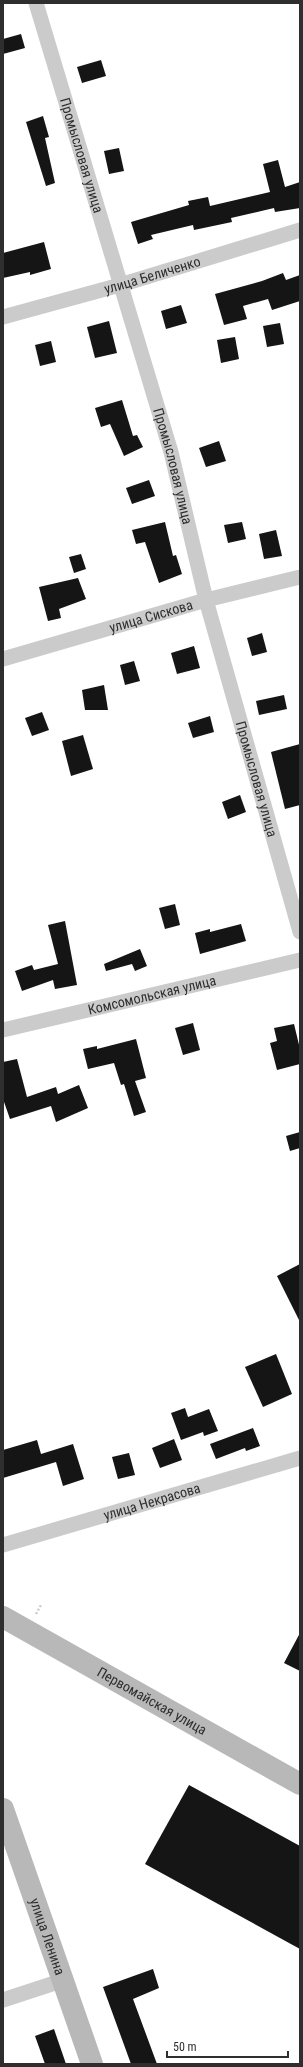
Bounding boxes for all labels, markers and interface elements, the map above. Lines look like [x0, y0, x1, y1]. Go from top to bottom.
street label: Промысловая улица [57, 96, 107, 215]
street label: улица Беличенко [102, 253, 202, 297]
street label: Промысловая улица [150, 406, 196, 526]
street label: улица Сискова [107, 596, 194, 636]
street label: Промысловая улица [233, 719, 281, 839]
street label: Комсомольская улица [86, 972, 217, 1018]
street label: улица Некрасова [102, 1480, 202, 1523]
street label: Первомайская улица [95, 1664, 210, 1738]
street label: улица Ленина [27, 1896, 68, 1977]
scale bar [167, 2033, 288, 2059]
text: 50 m [173, 2040, 197, 2054]

